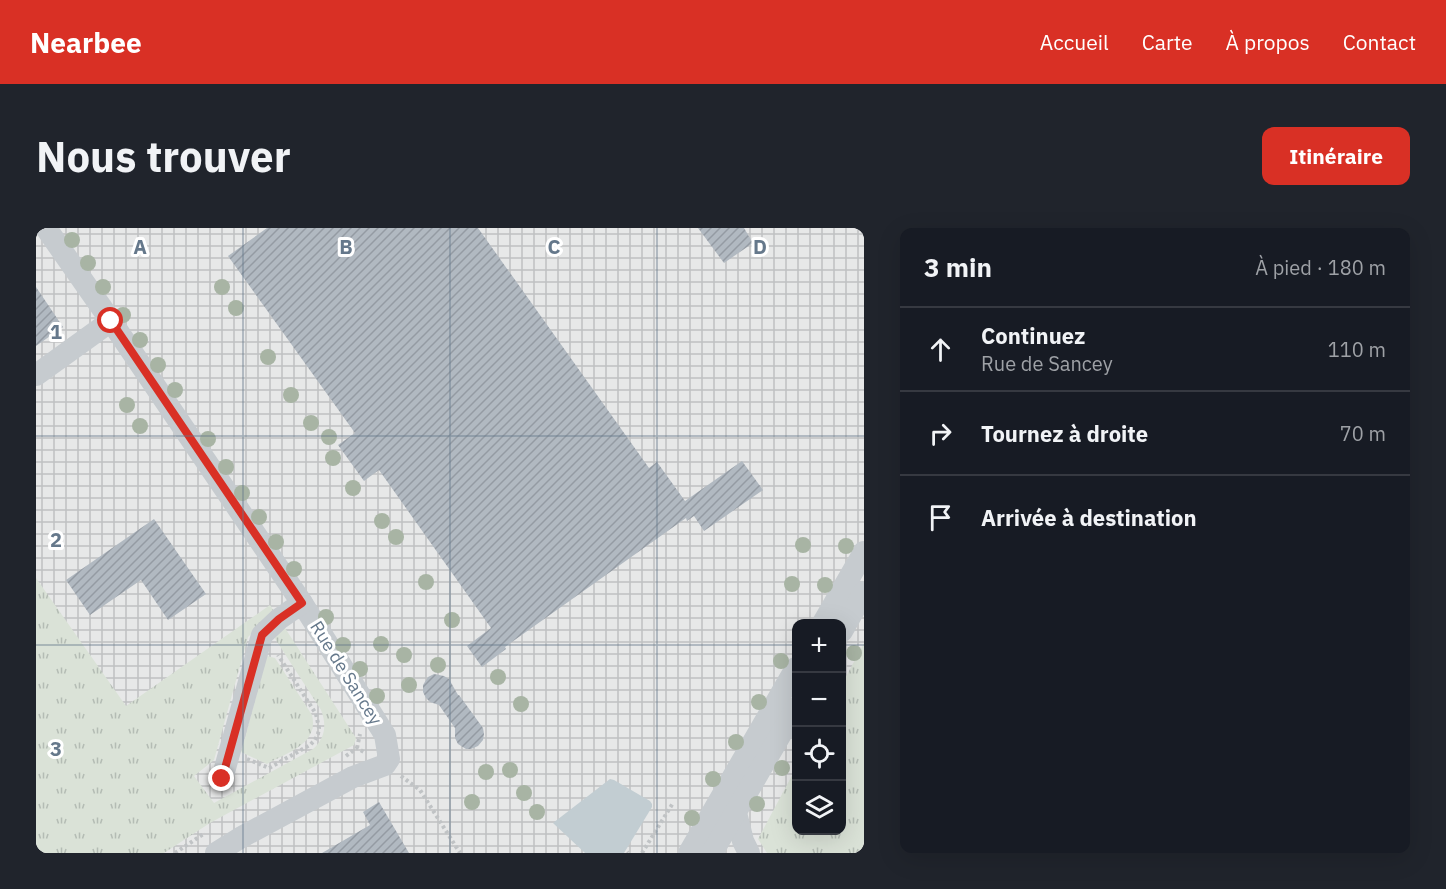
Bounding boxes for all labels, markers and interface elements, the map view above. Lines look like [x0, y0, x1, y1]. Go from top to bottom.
text: Nearbee [30, 24, 142, 61]
text: Accueil [1040, 28, 1109, 56]
text: Carte [1142, 28, 1193, 56]
text: À propos [1226, 28, 1310, 56]
text: Contact [1343, 28, 1416, 56]
button: Itinéraire [1262, 127, 1410, 185]
text: Nous trouver [36, 129, 291, 184]
text: A [133, 233, 147, 260]
text: B [339, 233, 353, 260]
text: C [547, 233, 561, 260]
text: D [753, 233, 767, 260]
text: 3 min [924, 250, 992, 284]
text: À pied · 180 m [1255, 254, 1386, 281]
route start [97, 307, 123, 333]
text: 1 [50, 318, 62, 345]
text: Continuez [981, 321, 1085, 350]
icon: ahead [924, 333, 957, 366]
text: 110 m [1328, 336, 1386, 363]
text: Rue de Sancey [981, 350, 1113, 377]
icon: right [924, 417, 957, 450]
text: Tournez à droite [981, 419, 1148, 448]
text: 70 m [1340, 420, 1386, 447]
icon: arrive [924, 501, 957, 534]
text: Arrivée à destination [981, 503, 1197, 532]
text: 2 [50, 526, 62, 553]
street label: Rue de Sancey [305, 616, 388, 729]
map controls [792, 619, 846, 835]
button: + [792, 619, 846, 673]
button: − [792, 673, 846, 727]
button: locate [792, 727, 846, 781]
text: 3 [50, 735, 62, 762]
route end [208, 765, 234, 791]
button: layers [792, 781, 846, 835]

